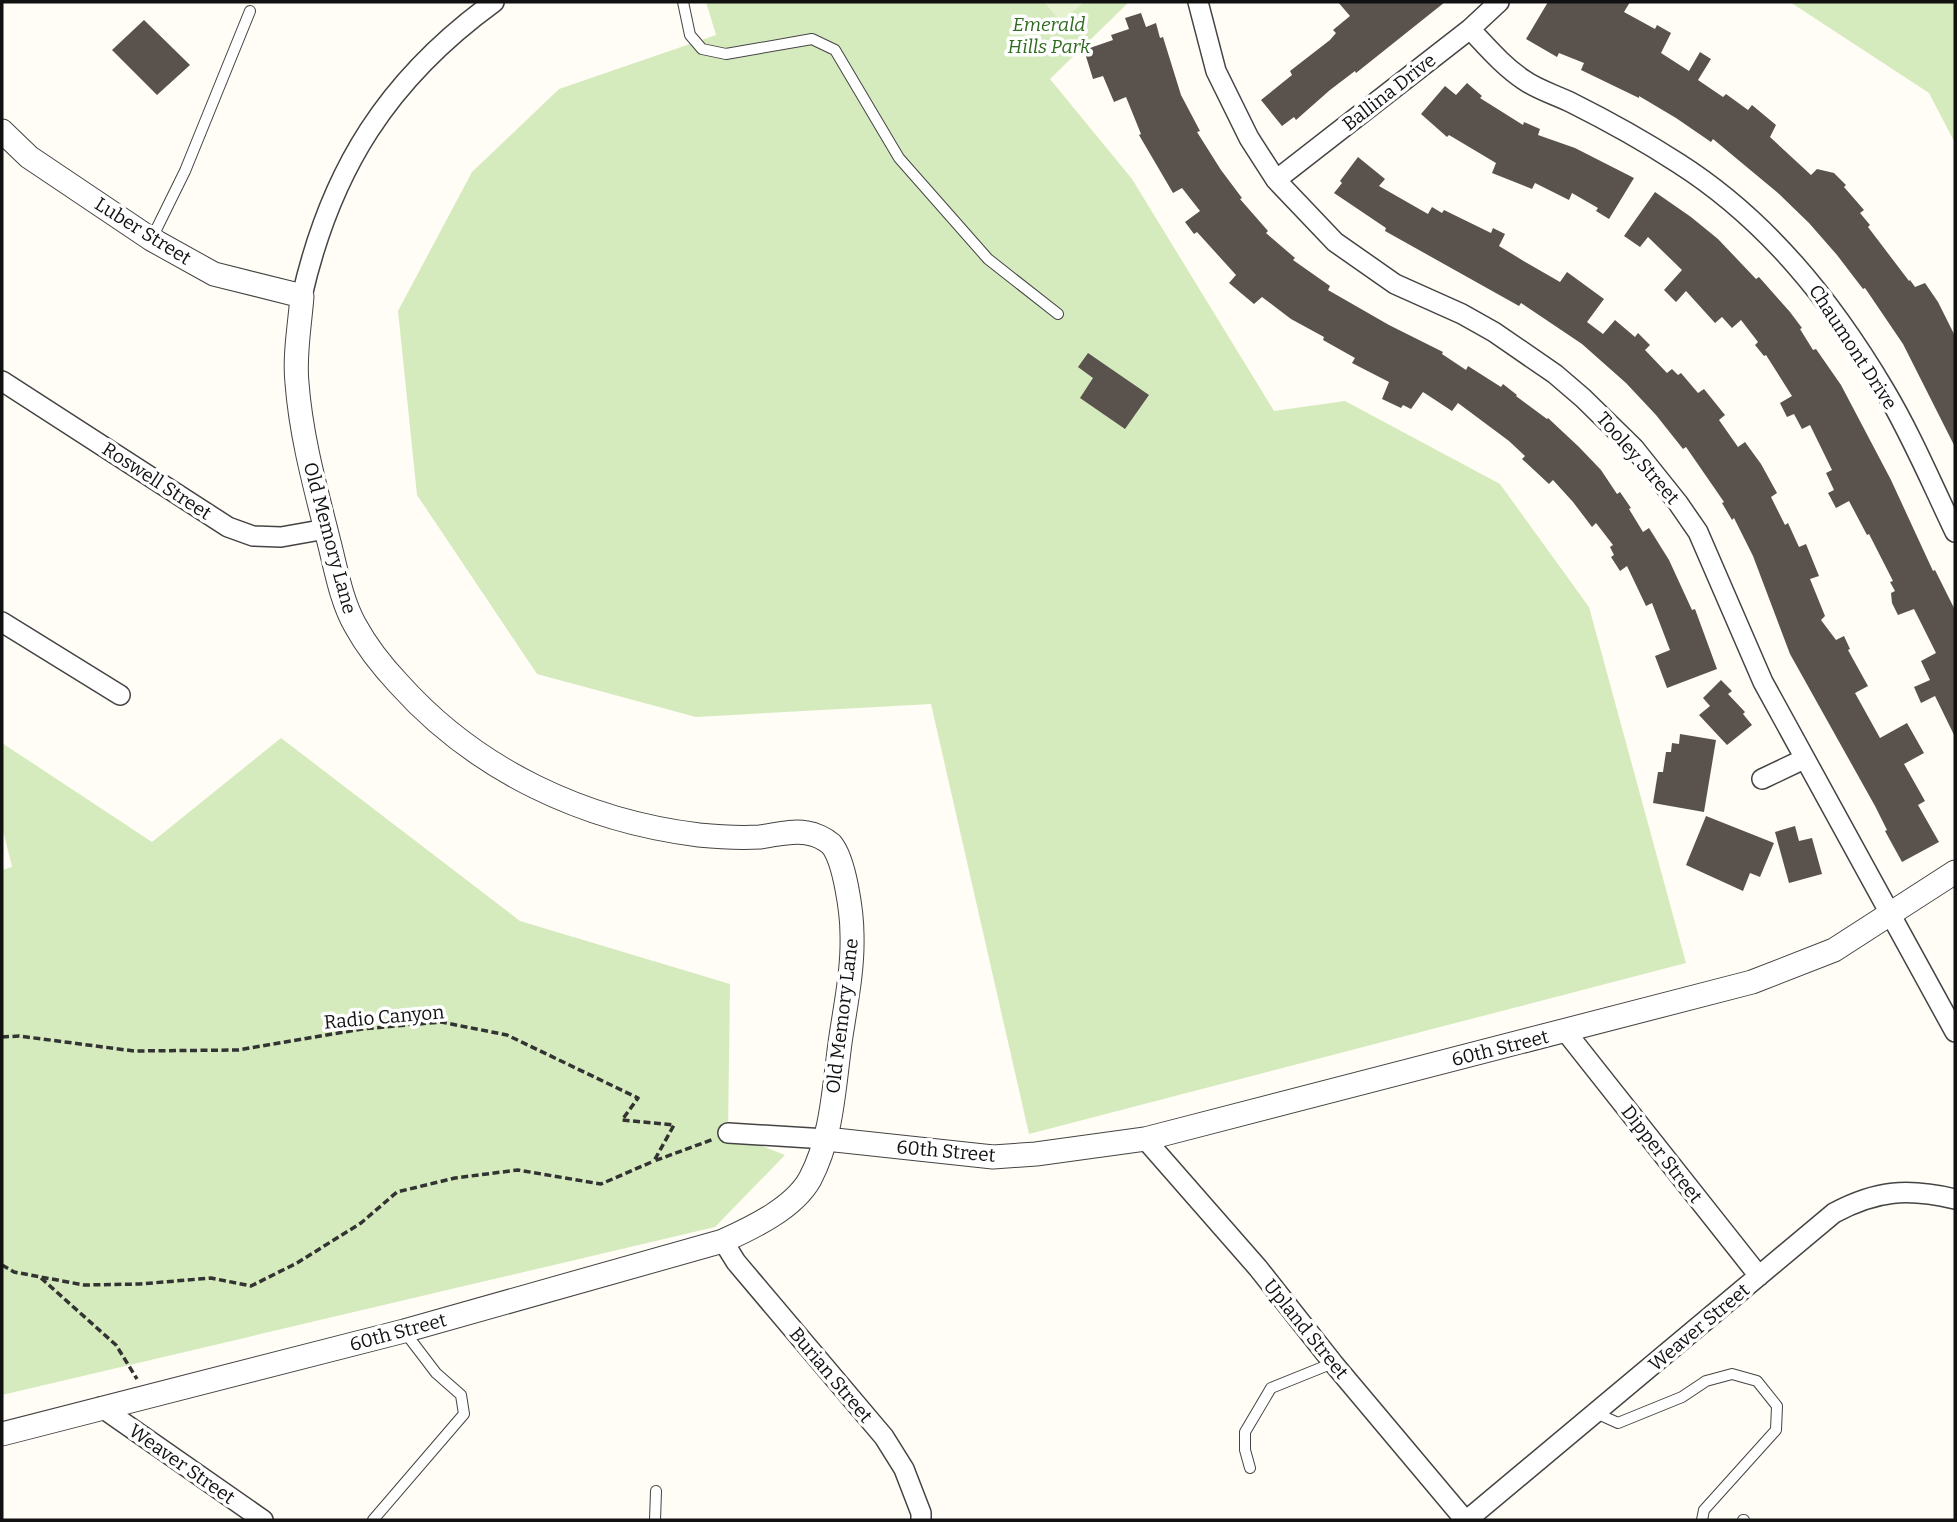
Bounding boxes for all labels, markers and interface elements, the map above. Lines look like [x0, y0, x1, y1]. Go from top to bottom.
park label: Emerald Hills Park [1008, 13, 1091, 58]
street label: Ballina Drive [1338, 48, 1440, 136]
street label: Luber Street [91, 192, 195, 270]
street label: Chaumont Drive [1804, 280, 1902, 414]
street label: Tooley Street [1592, 407, 1684, 509]
street label: Roswell Street [98, 437, 216, 525]
street label: Old Memory Lane [299, 460, 361, 616]
street label: Old Memory Lane [821, 937, 863, 1095]
street label: Radio Canyon [323, 1000, 445, 1034]
street label: 60th Street [1449, 1025, 1551, 1071]
street label: Dipper Street [1617, 1100, 1707, 1208]
street label: 60th Street [896, 1135, 997, 1167]
street label: Upland Street [1259, 1274, 1353, 1384]
street label: Weaver Street [1644, 1278, 1754, 1376]
street label: 60th Street [347, 1308, 449, 1356]
street label: Burian Street [785, 1323, 878, 1427]
street label: Weaver Street [125, 1419, 240, 1509]

